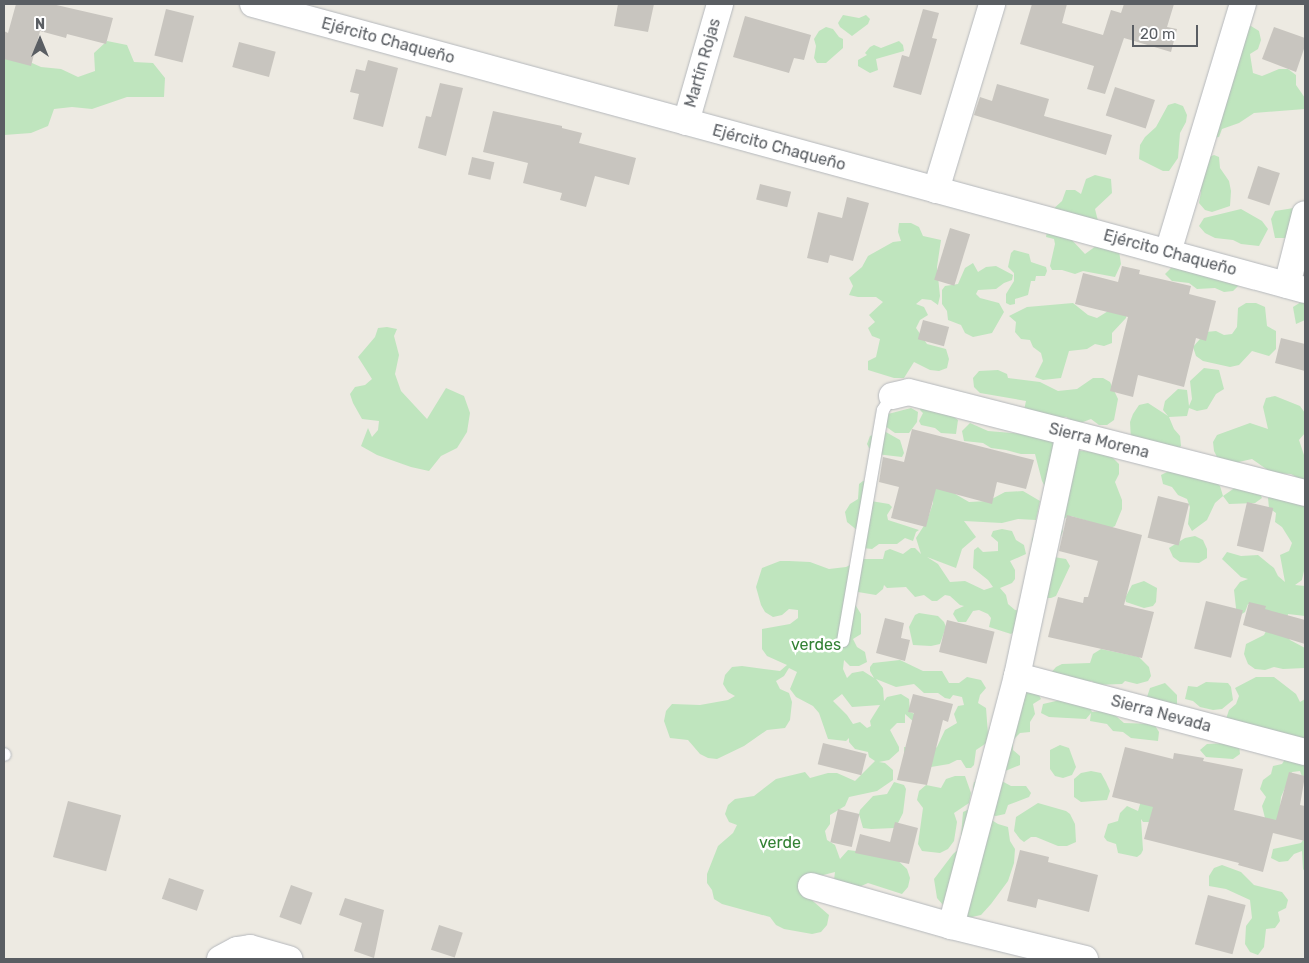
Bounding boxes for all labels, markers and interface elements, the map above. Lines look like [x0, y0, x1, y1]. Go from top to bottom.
street label: Ejército Chaqueño [319, 14, 457, 68]
north arrow [15, 15, 65, 65]
scale bar [1134, 15, 1200, 47]
text: N [35, 16, 45, 33]
street label: Martín Rojas [681, 16, 725, 110]
text: 20 m [1140, 25, 1175, 43]
street label: Ejército Chaqueño [710, 121, 848, 175]
street label: Ejército Chaqueño [1101, 226, 1239, 280]
street label: Sierra Morena [1047, 419, 1151, 463]
park label: verdes [791, 635, 841, 655]
street label: Sierra Nevada [1109, 691, 1213, 737]
park label: verde [759, 833, 801, 853]

